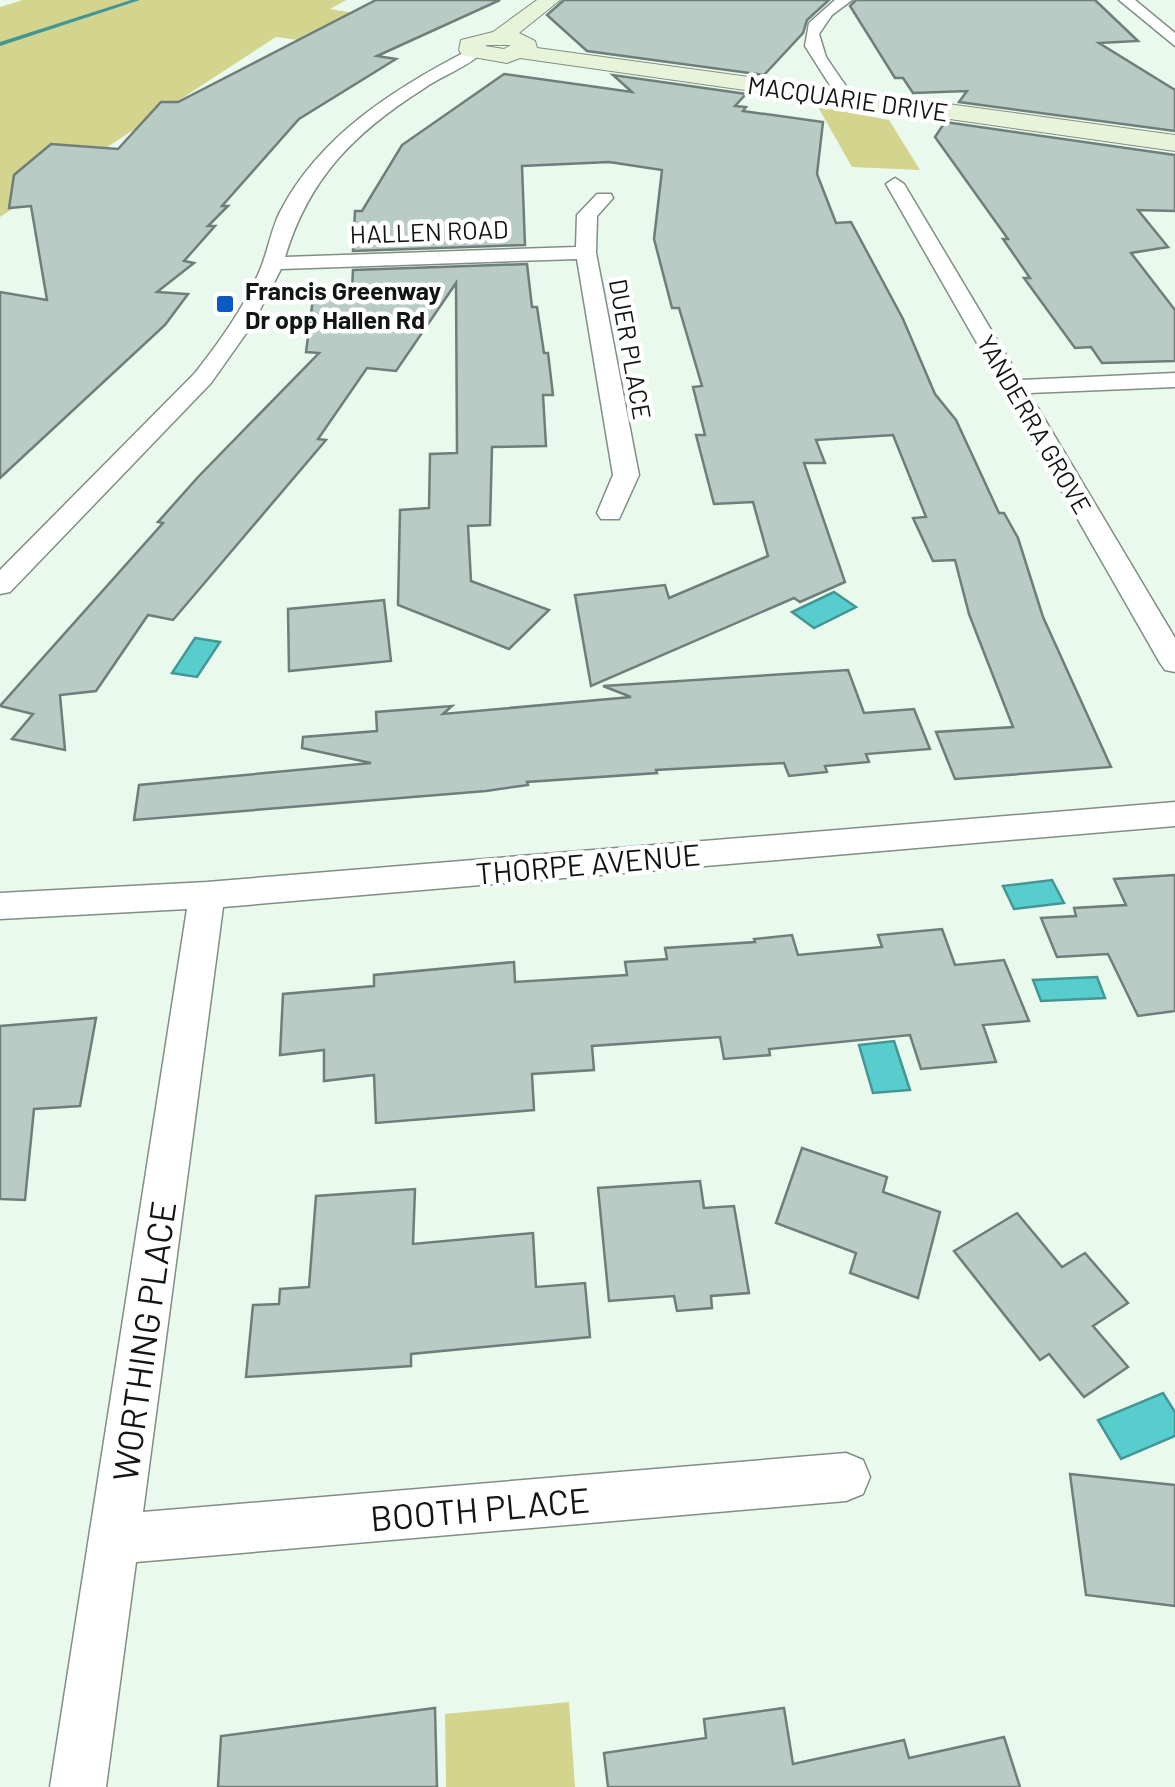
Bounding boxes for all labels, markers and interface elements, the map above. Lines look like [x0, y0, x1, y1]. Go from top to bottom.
street label: MACQUARIE DRIVE [746, 69, 950, 127]
street label: HALLEN ROAD [349, 213, 509, 249]
place label: Francis Greenway Dr opp Hallen Rd [245, 275, 442, 334]
street label: DUER PLACE [604, 276, 658, 422]
marker: Francis Greenway Dr opp Hallen Rd [214, 293, 236, 315]
street label: YANDERRA GROVE [972, 329, 1098, 519]
street label: THORPE AVENUE [474, 835, 702, 891]
street label: WORTHING PLACE [103, 1198, 183, 1484]
street label: BOOTH PLACE [368, 1477, 592, 1539]

